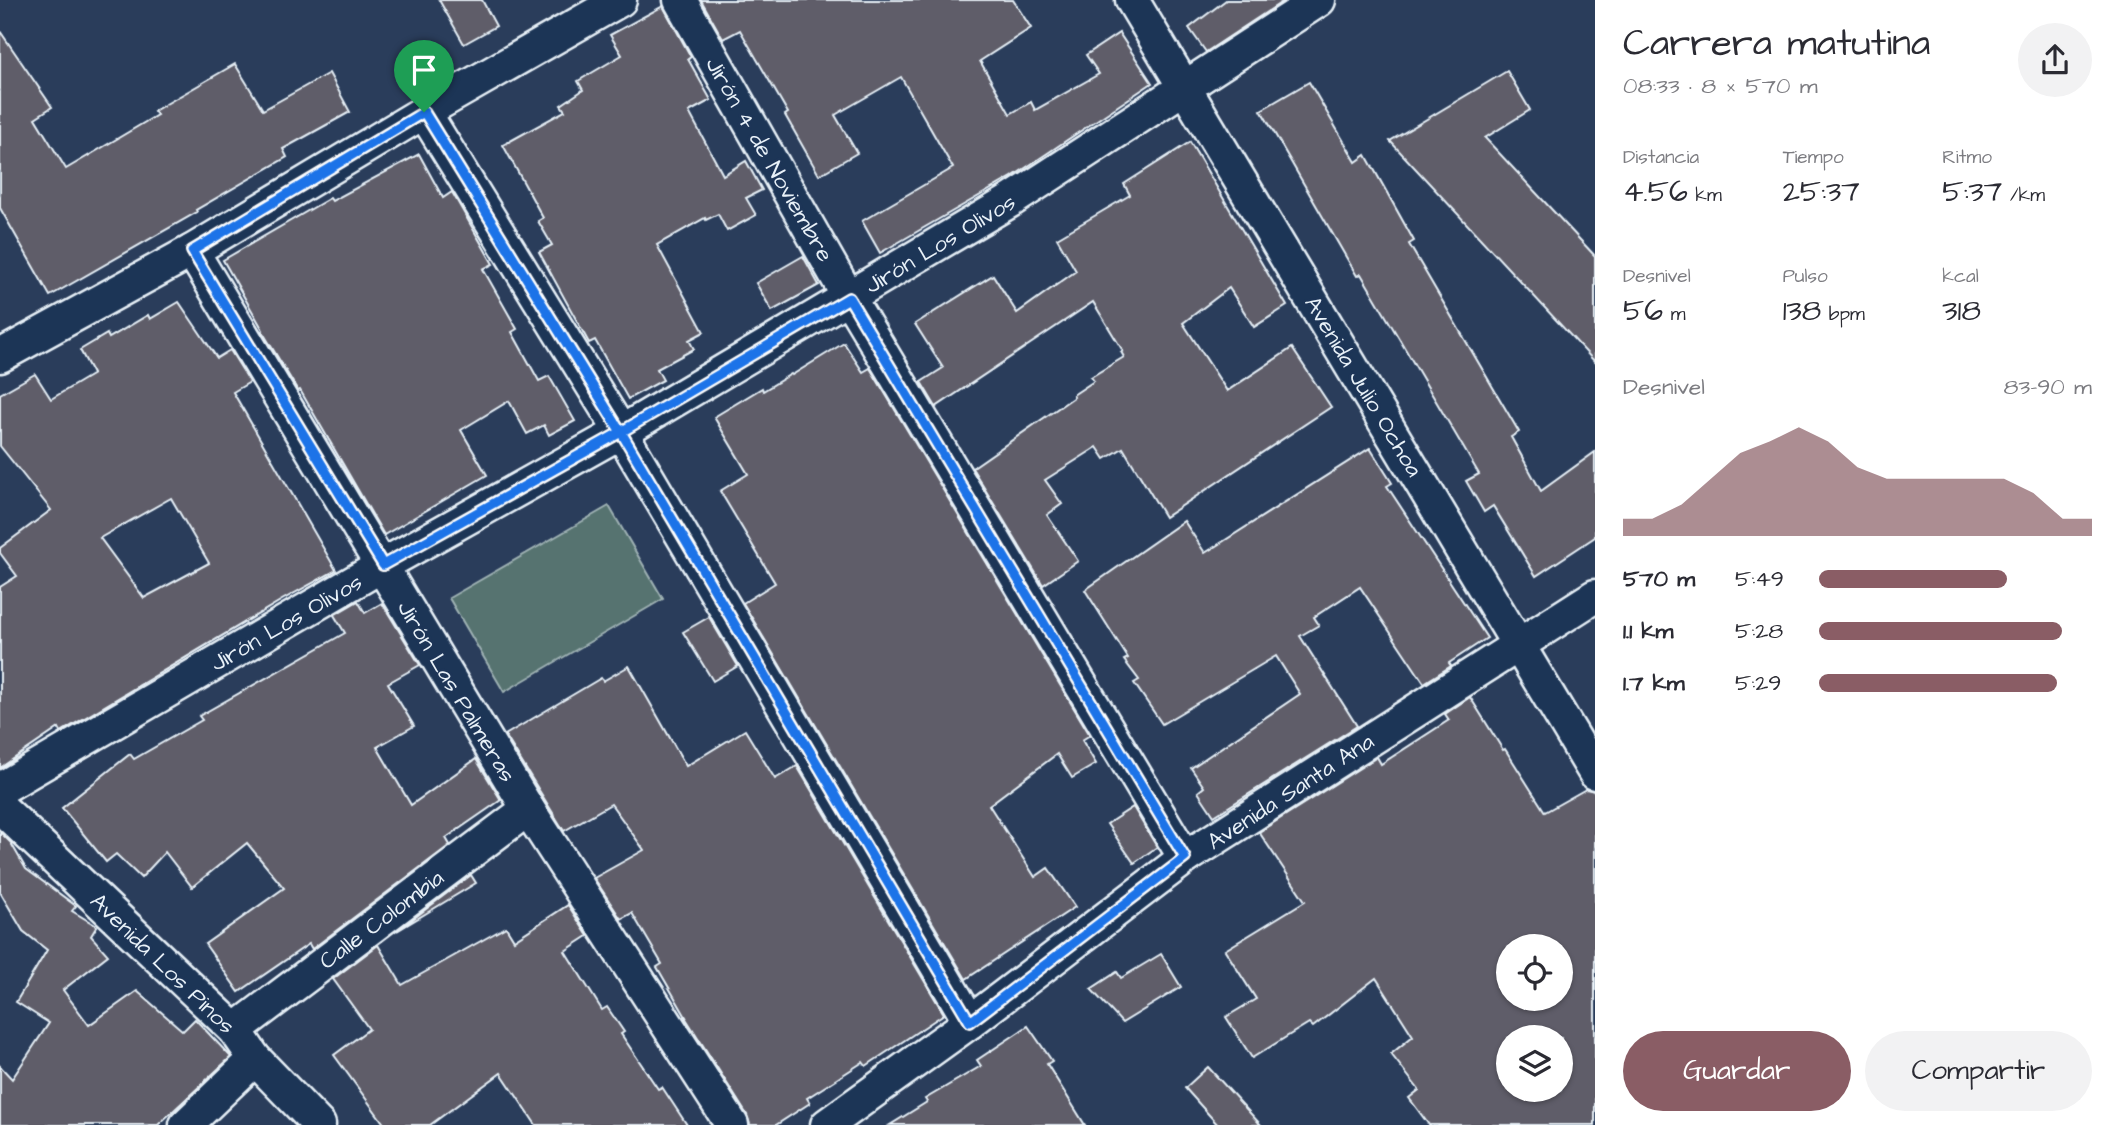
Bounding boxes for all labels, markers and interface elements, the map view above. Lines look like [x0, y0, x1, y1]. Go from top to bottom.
text: Carrera matutina [1623, 18, 1930, 70]
button: share [2018, 23, 2092, 97]
pin [394, 40, 454, 112]
icon: arrive [405, 51, 443, 89]
street label: Jirón 4 de Noviembre [697, 51, 841, 268]
text: 08:33 · 8 × 570 m [1623, 70, 1818, 102]
text: Distancia [1623, 144, 1699, 171]
text: Tiempo [1783, 144, 1844, 171]
text: Ritmo [1942, 144, 1992, 171]
text: 4.56 [1623, 171, 1688, 213]
text: 25:37 [1783, 171, 1860, 213]
text: 5:37 [1942, 171, 2002, 213]
text: km [1688, 182, 1722, 209]
text: /km [2002, 182, 2045, 209]
street label: Jirón Los Olivos [859, 186, 1022, 301]
text: Desnivel [1623, 263, 1691, 290]
text: Pulso [1783, 263, 1828, 290]
text: kcal [1942, 263, 1979, 290]
street label: Avenida Julio Ochoa [1296, 290, 1430, 483]
text: 56 [1623, 290, 1663, 332]
text: 138 [1783, 290, 1821, 332]
text: 318 [1942, 290, 1981, 332]
text: m [1663, 301, 1685, 328]
text: bpm [1821, 301, 1865, 328]
text: Desnivel [1623, 371, 1705, 403]
text: 83–90 m [2004, 371, 2092, 403]
text: 570 m [1623, 563, 1695, 595]
text: 5:49 [1735, 563, 1784, 595]
street label: Jirón Los Olivos [205, 566, 368, 679]
street label: Jirón Las Palmeras [389, 595, 523, 788]
text: 1.1 km [1623, 615, 1673, 647]
text: 5:28 [1735, 615, 1783, 647]
text: 1.7 km [1623, 667, 1685, 699]
text: 5:29 [1735, 667, 1781, 699]
street label: Avenida Santa Ana [1201, 726, 1380, 858]
street label: Calle Colombia [313, 862, 451, 977]
street label: Avenida Los Pinos [83, 886, 242, 1041]
map controls [1496, 934, 1573, 1102]
button: locate [1496, 934, 1573, 1011]
button: layers [1496, 1025, 1573, 1102]
button: Guardar [1623, 1031, 1851, 1111]
button: Compartir [1865, 1031, 2092, 1111]

